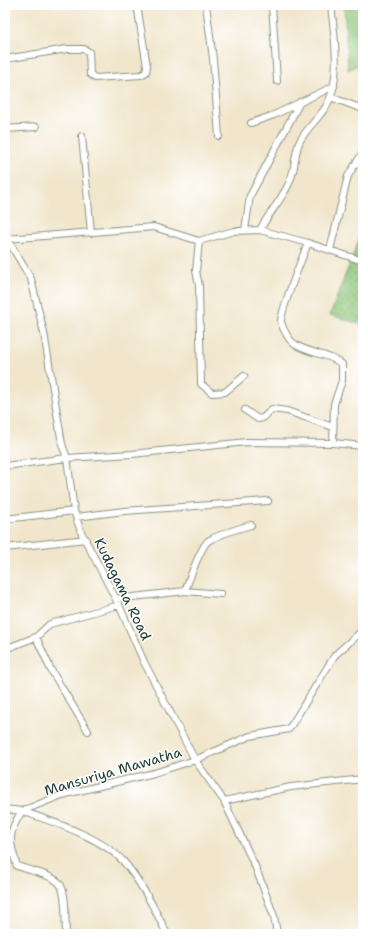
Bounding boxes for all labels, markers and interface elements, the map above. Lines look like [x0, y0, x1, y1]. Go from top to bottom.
street label: Kudagama Road [90, 535, 156, 643]
street label: Mansuriya Mawatha [42, 743, 184, 799]

